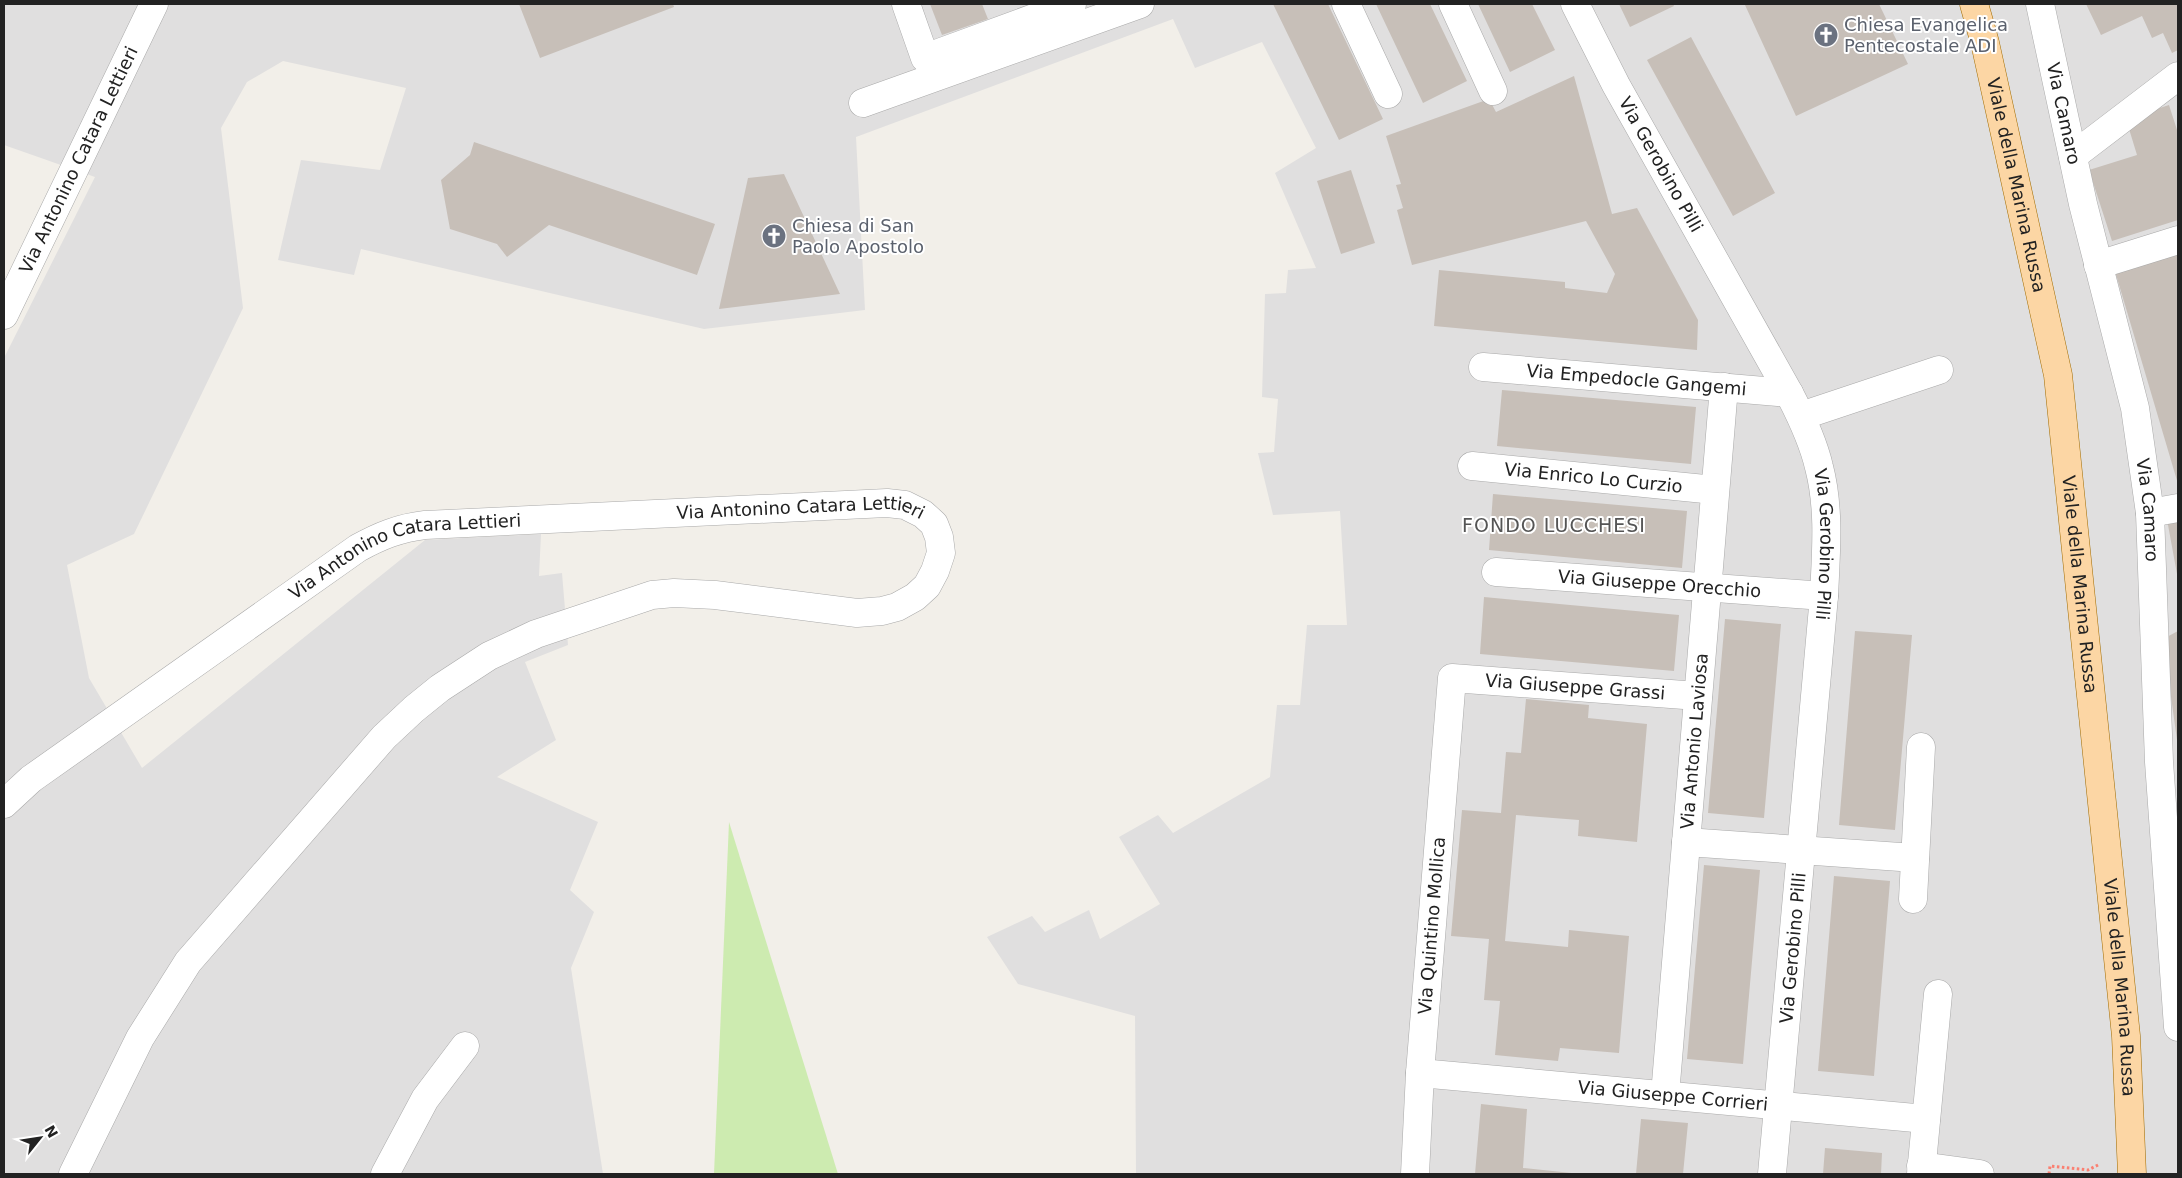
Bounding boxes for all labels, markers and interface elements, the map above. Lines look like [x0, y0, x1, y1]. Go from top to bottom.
place label: Chiesa Evangelica Pentecostale ADI [1844, 14, 2008, 56]
church icon: Chiesa Evangelica Pentecostale ADI [1813, 22, 1839, 48]
street label: Via Antonino Catara Lettieri [15, 43, 142, 277]
street label: Via Camaro [2043, 60, 2085, 166]
street label: Viale della Marina Russa [1983, 76, 2051, 294]
street label: Via Gerobino Pilli [1615, 93, 1707, 236]
place label: Chiesa di San Paolo Apostolo [792, 215, 924, 257]
church icon: Chiesa di San Paolo Apostolo [761, 223, 787, 249]
street label: Via Empedocle Gangemi [1526, 360, 1747, 399]
street label: Via Camaro [2132, 457, 2163, 562]
street label: Via Enrico Lo Curzio [1503, 458, 1684, 497]
street label: Via Gerobino Pilli [1810, 467, 1837, 621]
street label: Viale della Marina Russa [2058, 474, 2102, 694]
street label: Via Antonino Catara Lettieri [676, 492, 928, 523]
street label: Via Antonino Catara Lettieri [285, 509, 522, 603]
district label: FONDO LUCCHESI [1462, 514, 1646, 536]
street label: Via Giuseppe Orecchio [1557, 566, 1762, 601]
street label: Via Antonio Laviosa [1676, 652, 1712, 830]
street label: Via Giuseppe Grassi [1485, 669, 1666, 704]
street label: Via Quintino Mollica [1414, 836, 1449, 1015]
street label: Via Gerobino Pilli [1775, 871, 1810, 1024]
street label: Viale della Marina Russa [2100, 877, 2140, 1097]
street label: Via Giuseppe Corrieri [1577, 1076, 1769, 1115]
north arrow [15, 1113, 65, 1163]
text: N [41, 1122, 61, 1141]

